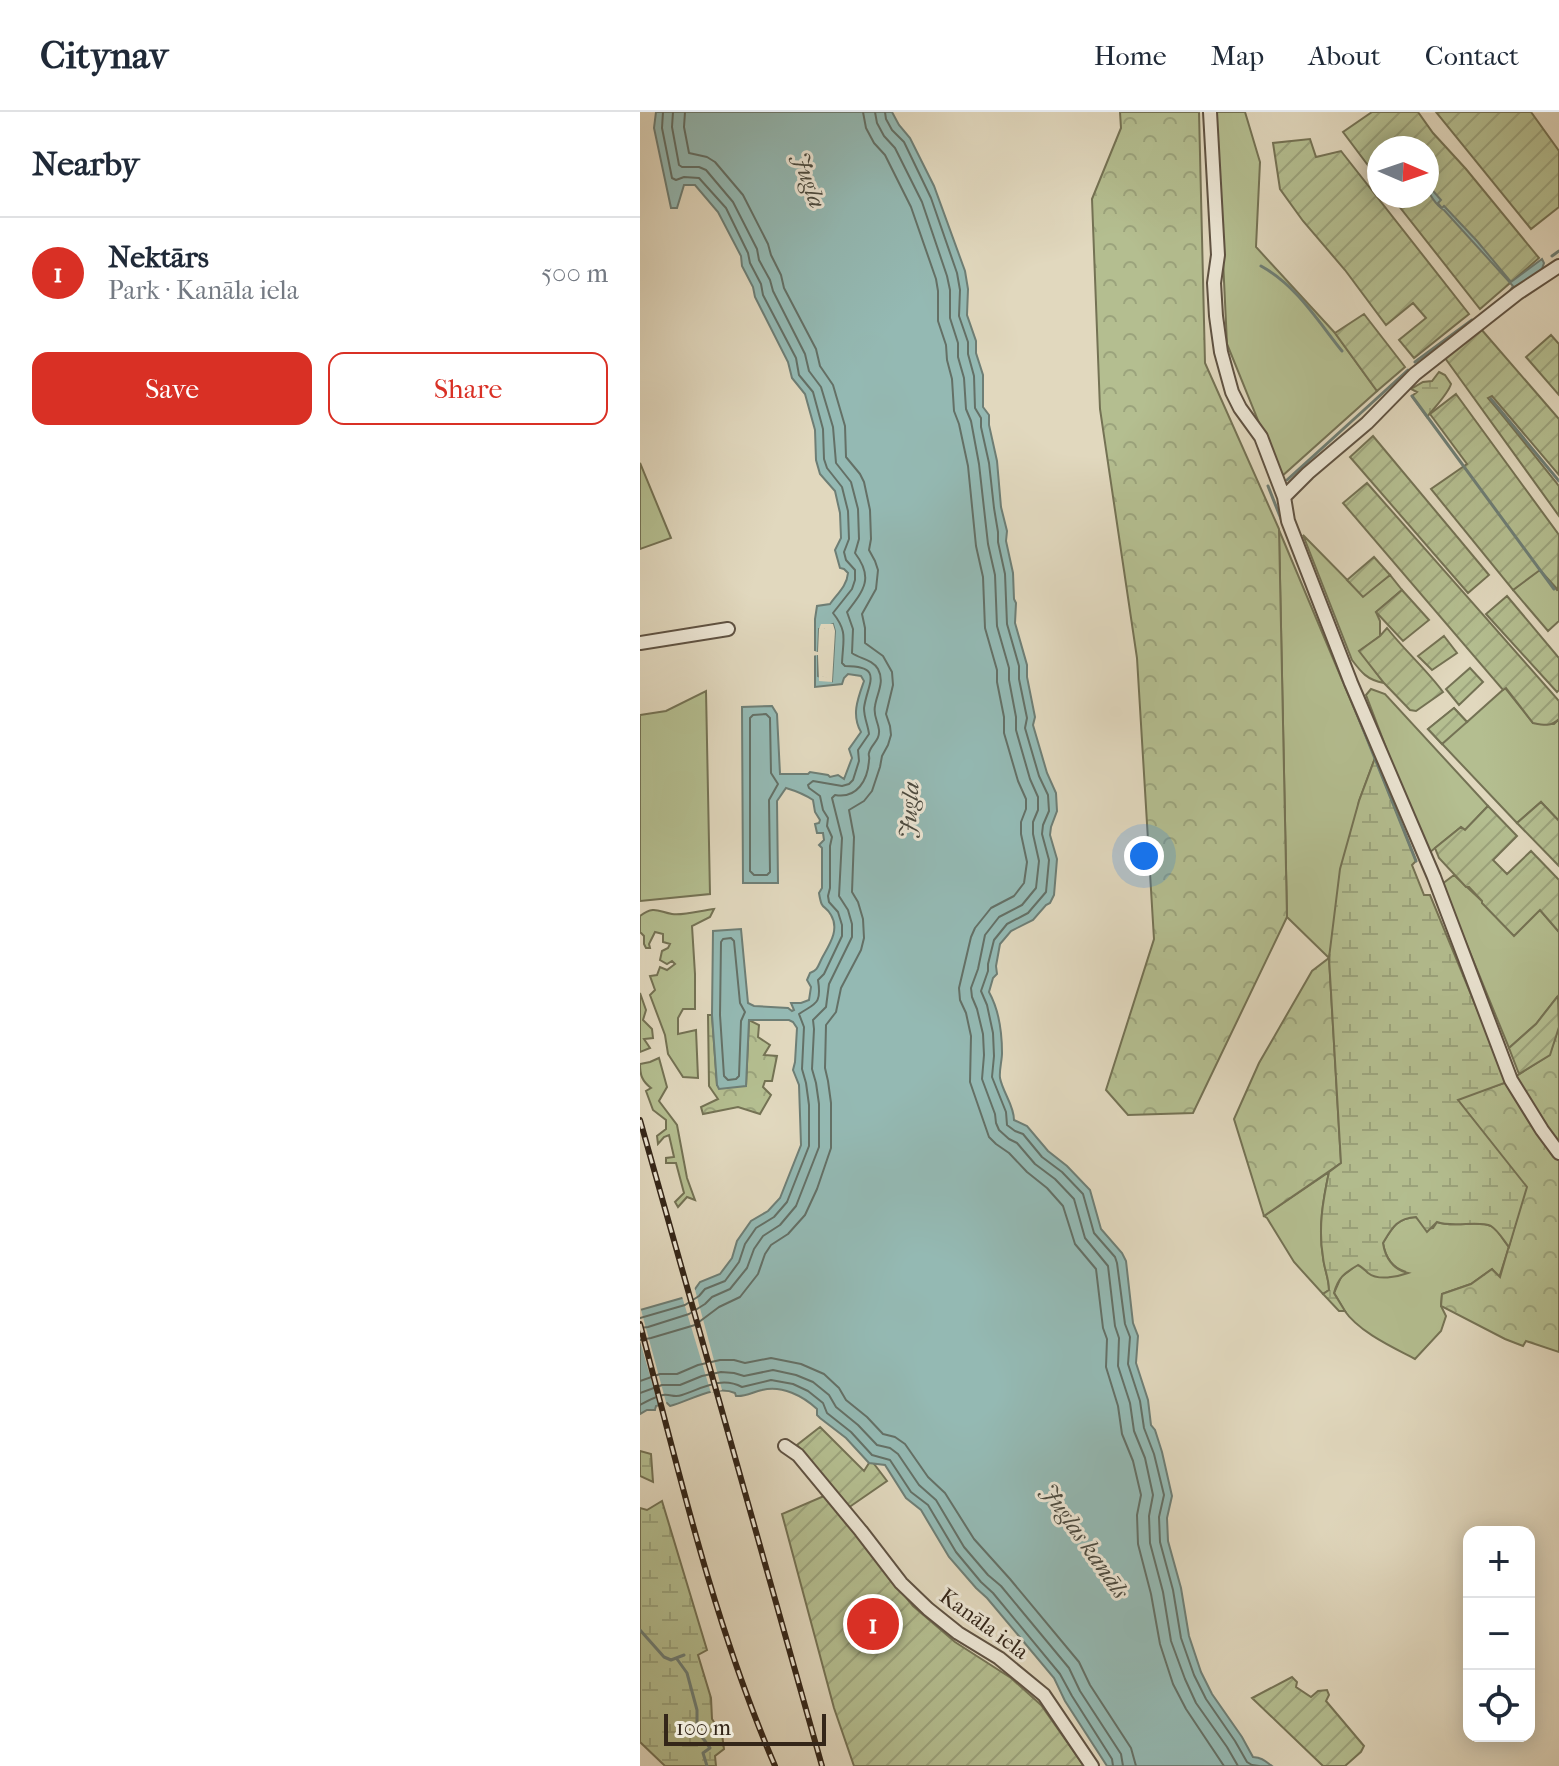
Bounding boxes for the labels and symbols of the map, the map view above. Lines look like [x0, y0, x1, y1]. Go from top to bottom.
north arrow [1367, 136, 1439, 208]
water label: Jugla [786, 148, 832, 212]
water label: Jugla [893, 781, 925, 839]
your location [1124, 836, 1164, 876]
water label: Juglas kanāls [1035, 1478, 1135, 1604]
street label: Kanāla iela [934, 1583, 1034, 1665]
pin: 1 [847, 1594, 899, 1654]
scale bar [664, 1710, 826, 1746]

